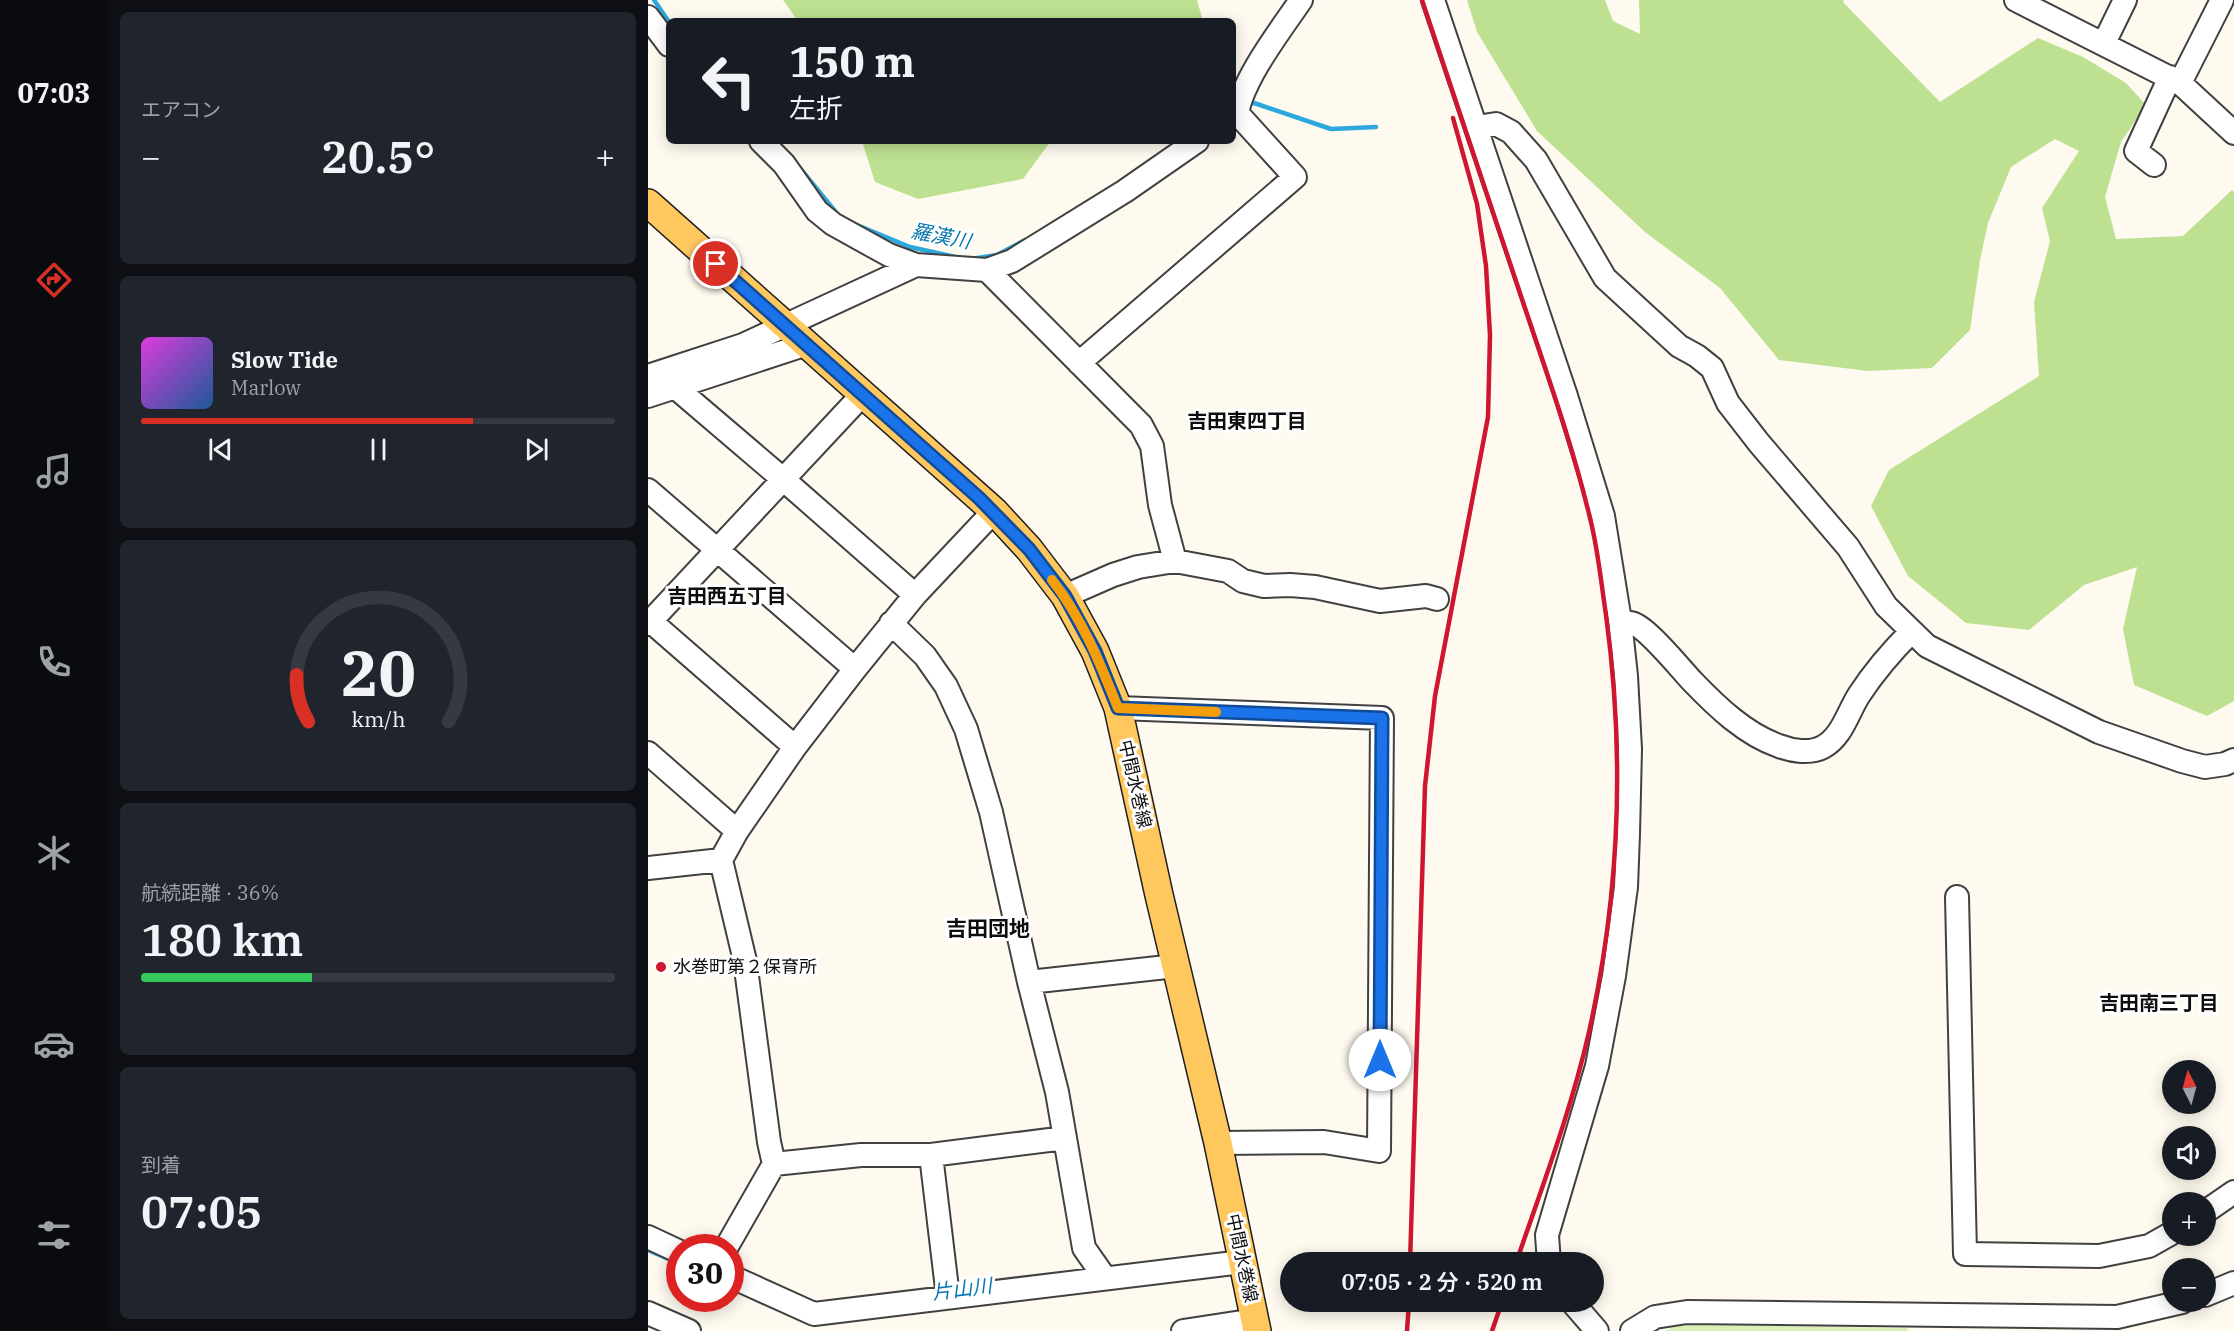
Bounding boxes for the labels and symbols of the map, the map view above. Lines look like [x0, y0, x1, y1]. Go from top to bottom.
water label: 羅漢川 [909, 217, 975, 255]
pin [690, 238, 741, 289]
district label: 吉田東四丁目 [1187, 407, 1307, 434]
district label: 吉田西五丁目 [667, 582, 787, 609]
street label: 中間水巻線 [1114, 737, 1157, 830]
district label: 吉田団地 [946, 914, 1030, 942]
place label: 水巻町第２保育所 [673, 955, 817, 978]
marker: 水巻町第２保育所 [654, 960, 668, 974]
district label: 吉田南三丁目 [2099, 989, 2219, 1016]
position arrow [1348, 1028, 1412, 1092]
north arrow [2162, 1060, 2216, 1114]
street label: 中間水巻線 [1222, 1211, 1263, 1304]
speed limit sign: 30 [666, 1234, 744, 1312]
water label: 片山川 [931, 1271, 995, 1306]

